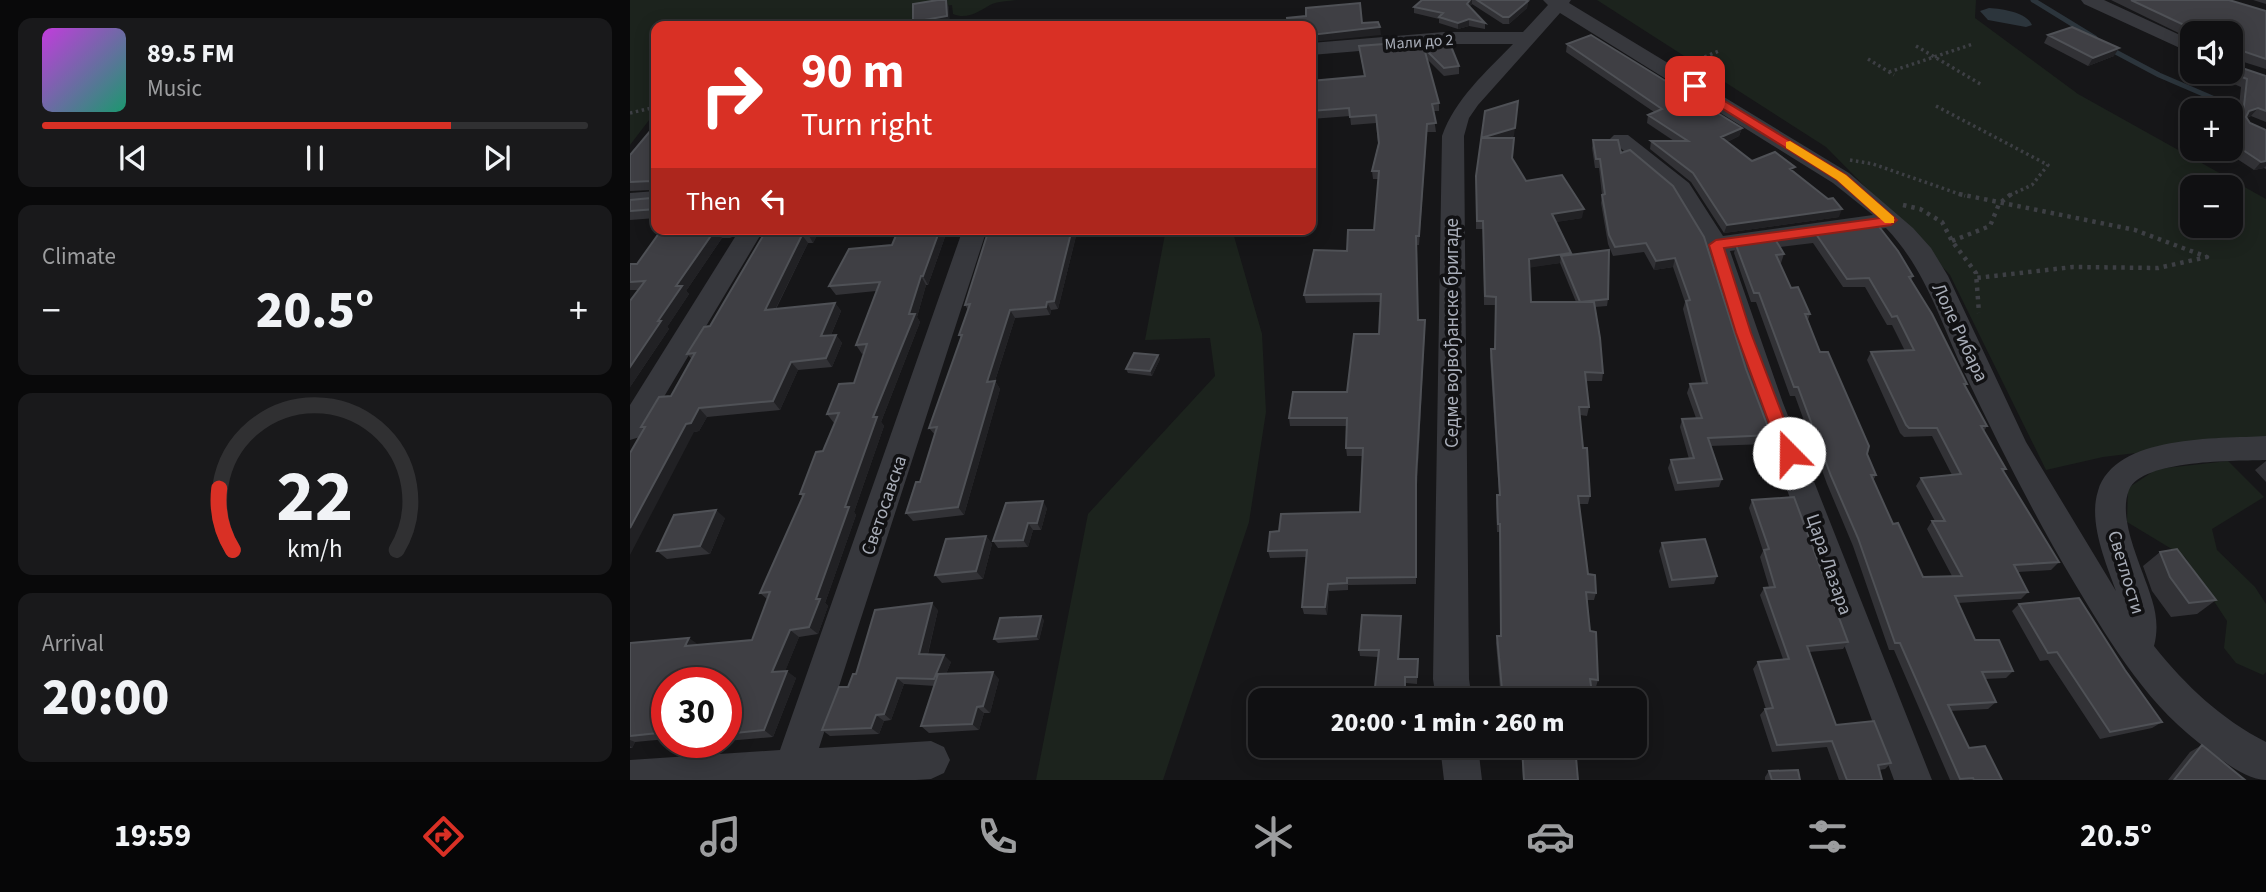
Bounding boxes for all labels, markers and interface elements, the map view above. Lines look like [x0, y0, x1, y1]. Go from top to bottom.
map controls [2180, 21, 2243, 238]
button: sound [2180, 21, 2243, 84]
street label: Мали до 2 [1384, 29, 1454, 55]
text: 89.5 FM [147, 35, 235, 72]
text: 90 m [801, 37, 905, 107]
icon: right [686, 49, 777, 140]
pin [1665, 56, 1725, 116]
icon: arrive [1676, 67, 1714, 105]
text: Music [147, 72, 202, 105]
button: + [2180, 98, 2243, 161]
text: Turn right [801, 102, 932, 148]
icon: previous [114, 139, 152, 177]
icon: pause [296, 139, 334, 177]
icon: next [478, 139, 516, 177]
button: − [2180, 175, 2243, 238]
icon: left [755, 182, 793, 220]
text: Then [686, 183, 741, 220]
street label: Седме војвођанске бригаде [1439, 218, 1466, 448]
text: Climate [42, 240, 116, 273]
text: 20.5° [256, 274, 374, 348]
street label: Лоле Рибара [1925, 279, 1994, 387]
text: − [42, 284, 61, 338]
text: + [569, 284, 588, 338]
position arrow [1752, 416, 1826, 490]
text: 22 [277, 445, 353, 549]
street label: Светосавска [855, 452, 914, 559]
street label: Цара Лазара [1799, 510, 1858, 619]
street label: Светлости [2100, 527, 2151, 618]
text: km/h [287, 530, 343, 566]
text: Arrival [42, 627, 104, 660]
text: 20:00 [42, 661, 169, 735]
speed limit sign: 30 [651, 667, 742, 758]
text: 20:00 · 1 min · 260 m [1331, 704, 1564, 741]
icon: directions [419, 812, 468, 861]
icon: music [696, 812, 745, 861]
icon: phone [973, 812, 1022, 861]
icon: climate [1249, 812, 1298, 861]
icon: car [1526, 812, 1575, 861]
icon: filters [1803, 812, 1852, 861]
text: 19:59 [114, 813, 191, 859]
text: 20.5° [2080, 813, 2152, 859]

